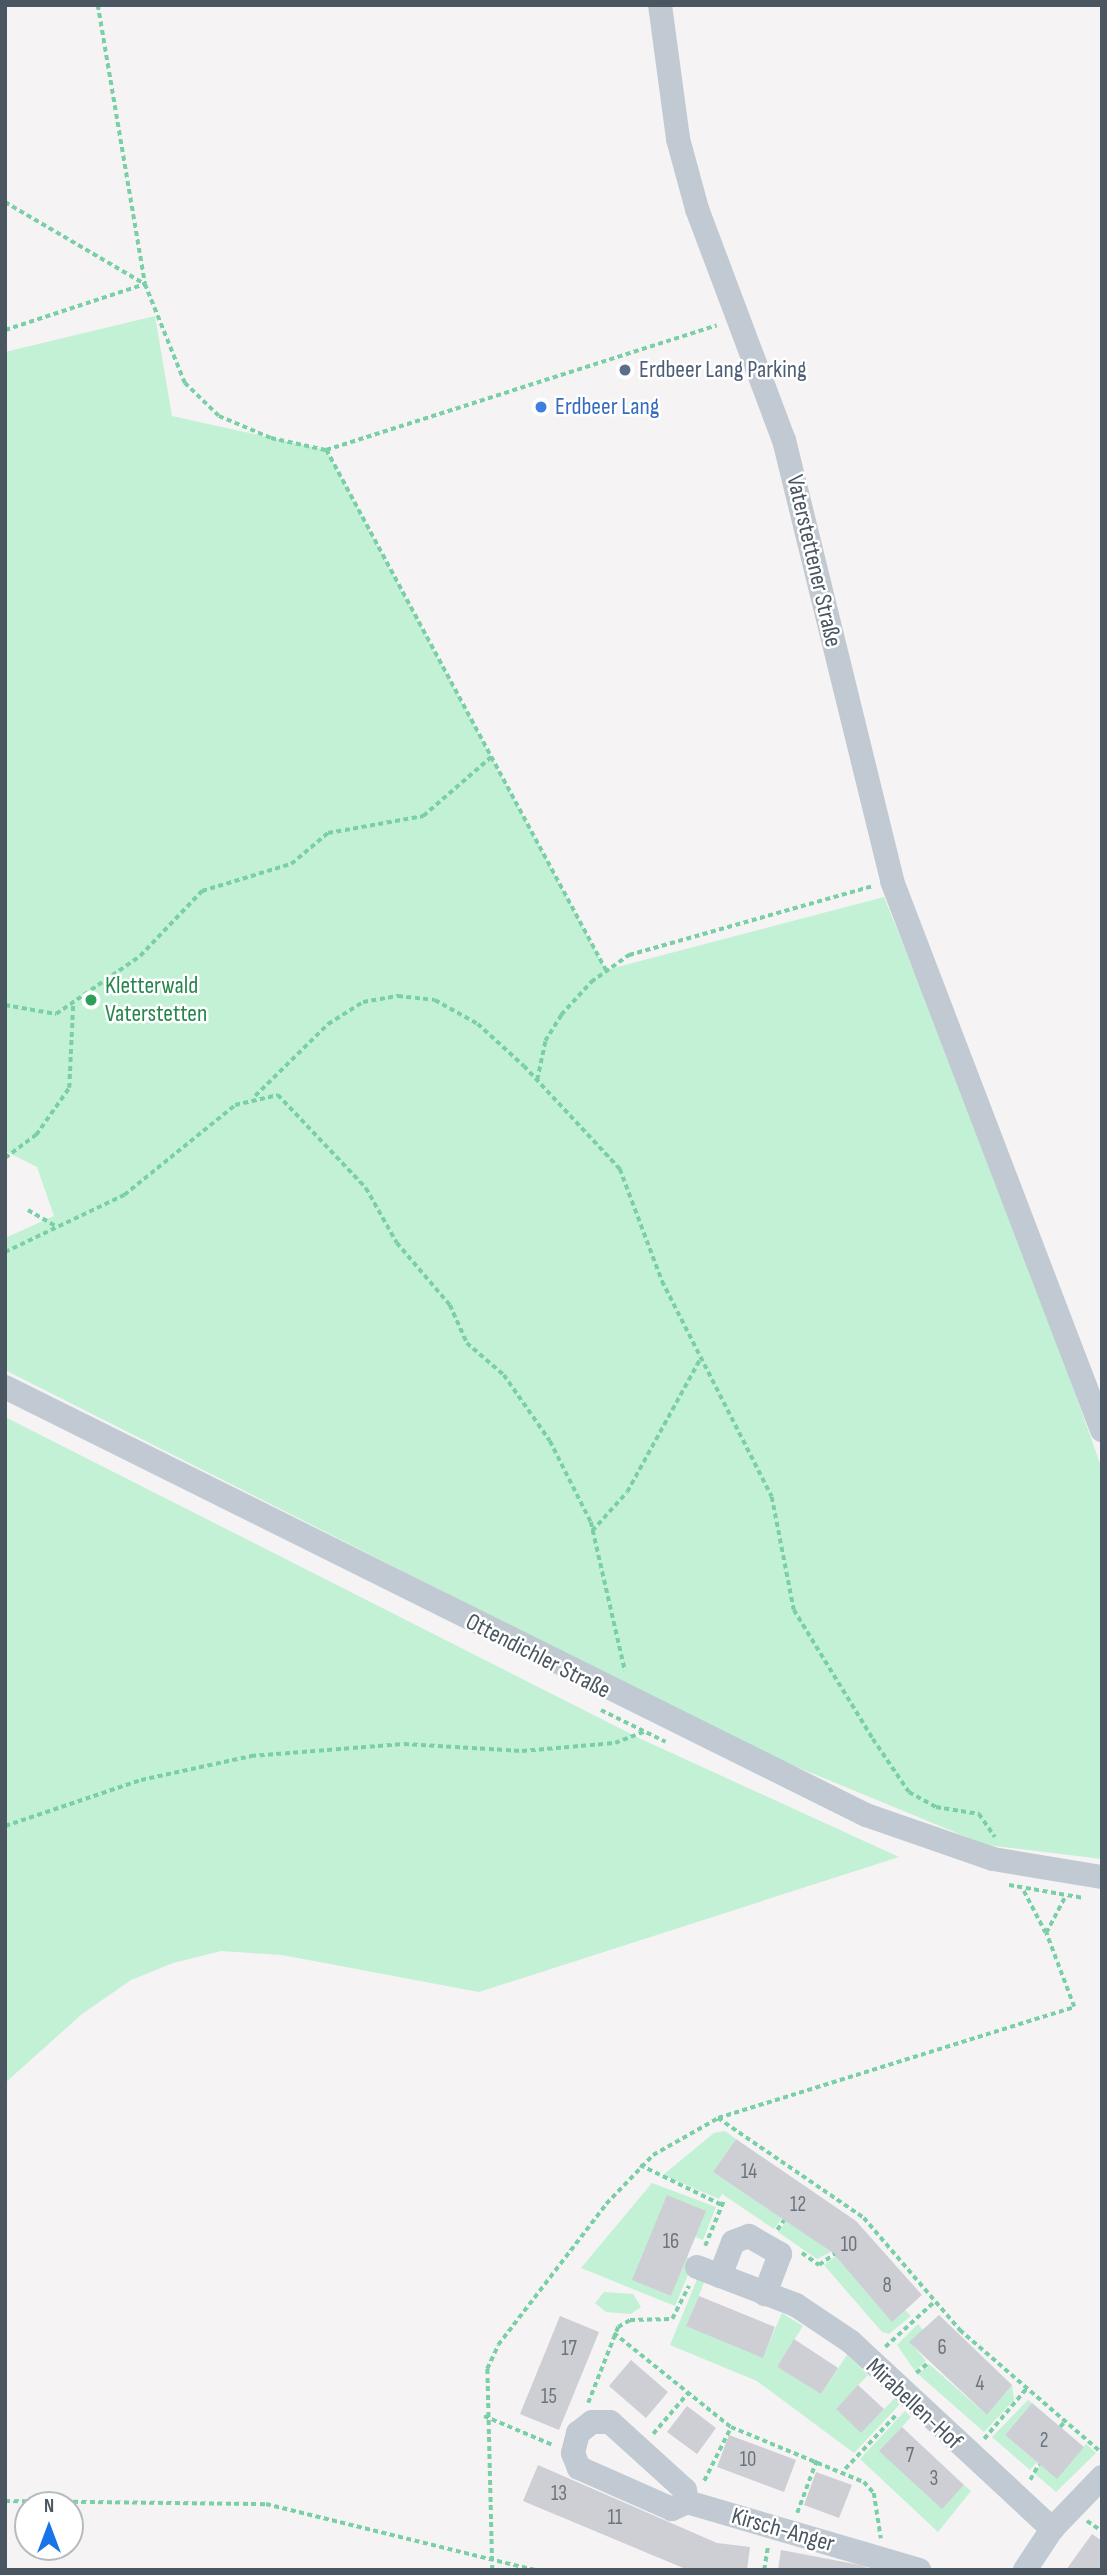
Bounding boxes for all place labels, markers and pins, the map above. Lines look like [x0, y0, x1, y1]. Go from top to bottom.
place label: Erdbeer Lang Parking [639, 356, 807, 384]
marker: Erdbeer Lang Parking [617, 362, 633, 378]
place label: Erdbeer Lang [555, 393, 659, 421]
marker: Erdbeer Lang [533, 399, 549, 415]
place label: Kletterwald Vaterstetten [105, 972, 207, 1028]
marker: Kletterwald Vaterstetten [83, 992, 99, 1008]

